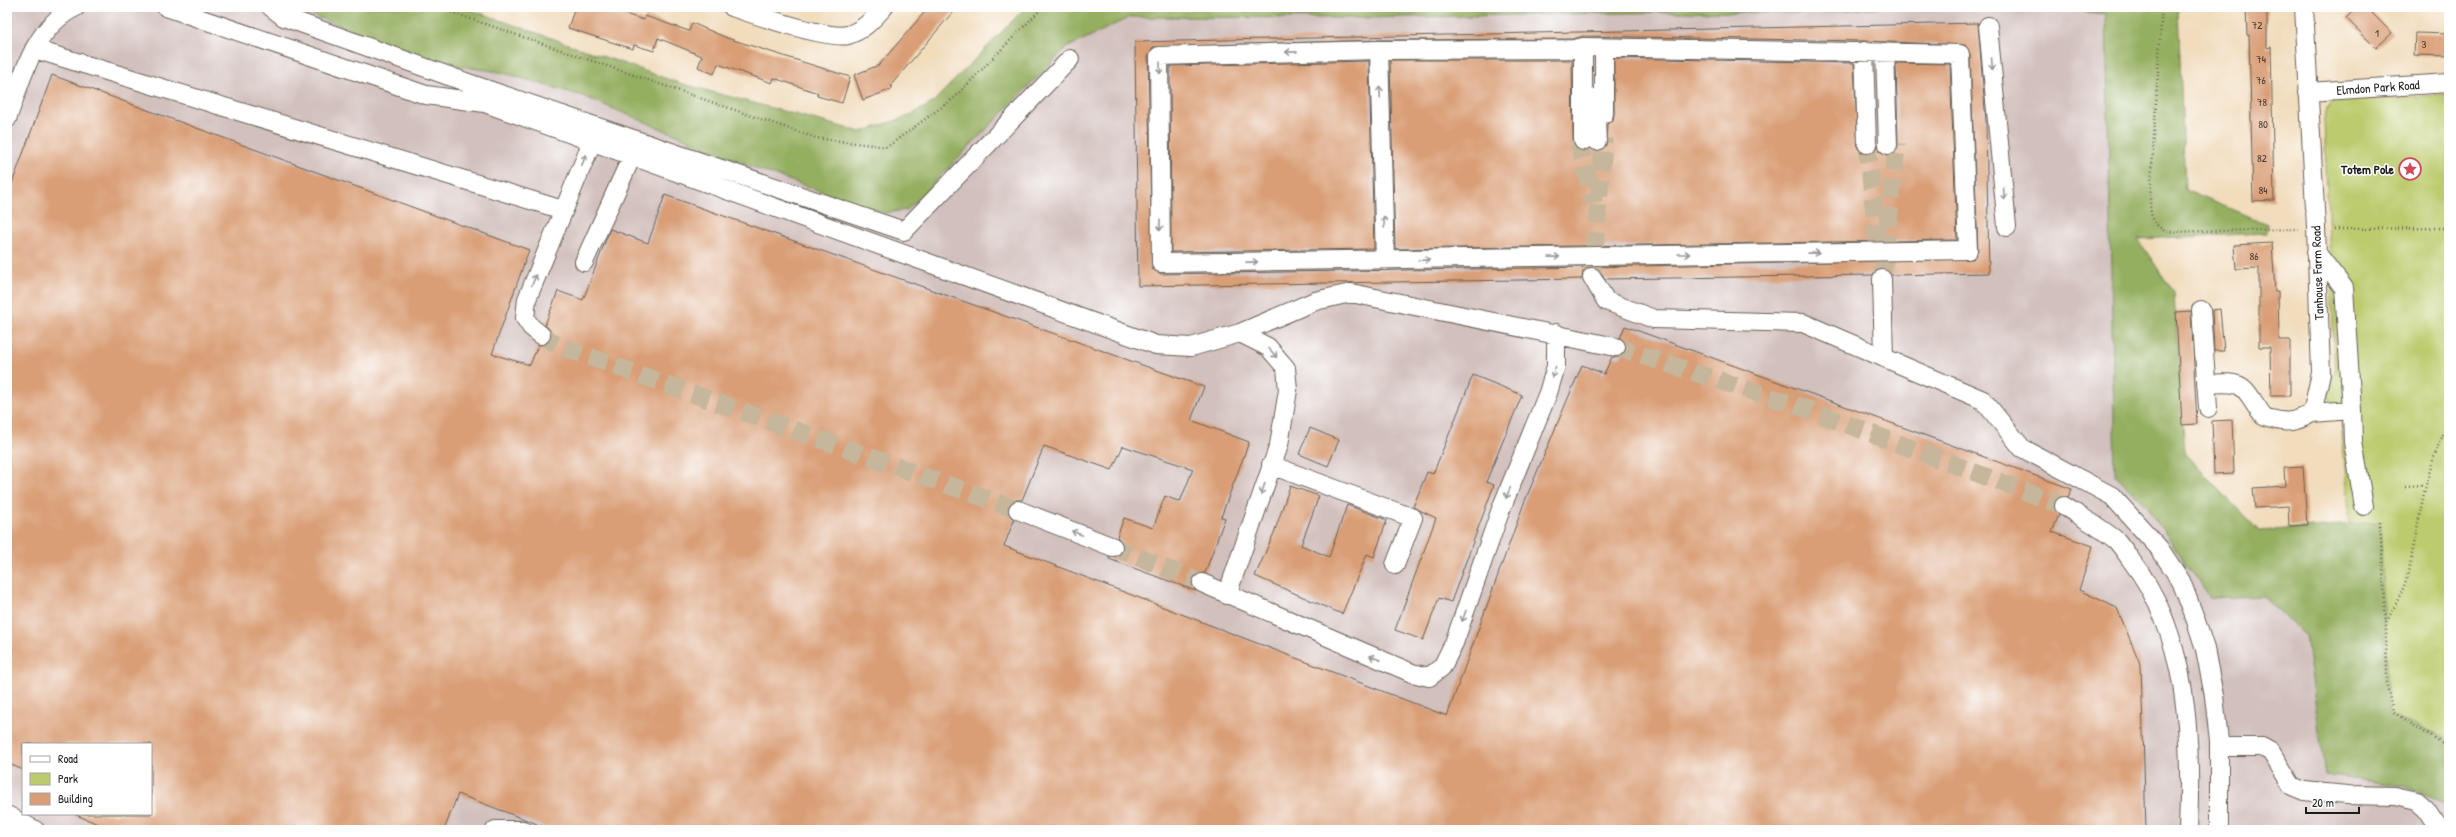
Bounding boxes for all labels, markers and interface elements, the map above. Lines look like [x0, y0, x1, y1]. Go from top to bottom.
house number: 72 [2252, 18, 2262, 32]
house number: 1 [2375, 26, 2379, 40]
house number: 3 [2422, 37, 2427, 51]
one-way arrow [1285, 49, 1298, 56]
house number: 74 [2256, 52, 2266, 66]
one-way arrow [1988, 58, 1995, 71]
one-way arrow [1156, 61, 1164, 74]
house number: 76 [2256, 73, 2267, 87]
street label: Elmdon Park Road [2336, 75, 2420, 99]
one-way arrow [1376, 86, 1384, 99]
house number: 78 [2257, 95, 2267, 109]
house number: 80 [2258, 117, 2268, 131]
house number: 82 [2257, 151, 2267, 165]
one-way arrow [581, 155, 589, 167]
place icon: Totem Pole [2397, 156, 2423, 182]
place label: Totem Pole [2340, 160, 2395, 178]
house number: 84 [2259, 183, 2267, 197]
one-way arrow [2000, 187, 2007, 200]
one-way arrow [1380, 216, 1388, 229]
one-way arrow [1156, 218, 1164, 231]
street label: Tanhouse Farm Road [2306, 226, 2328, 320]
one-way arrow [1807, 249, 1820, 257]
house number: 86 [2249, 249, 2259, 263]
one-way arrow [1677, 250, 1690, 258]
one-way arrow [1547, 253, 1560, 261]
one-way arrow [1417, 256, 1430, 264]
one-way arrow [1245, 259, 1258, 266]
one-way arrow [531, 275, 539, 287]
one-way arrow [1269, 348, 1278, 358]
one-way arrow [1550, 365, 1557, 378]
one-way arrow [1258, 482, 1266, 494]
one-way arrow [1504, 487, 1511, 499]
one-way arrow [1071, 528, 1083, 536]
one-way arrow [1460, 609, 1467, 622]
one-way arrow [1369, 653, 1381, 661]
legend [22, 743, 152, 815]
text: Road [58, 750, 78, 767]
text: Park [58, 770, 78, 787]
scale bar [2306, 789, 2359, 815]
text: Building [58, 790, 93, 807]
text: 20 m [2312, 794, 2334, 811]

